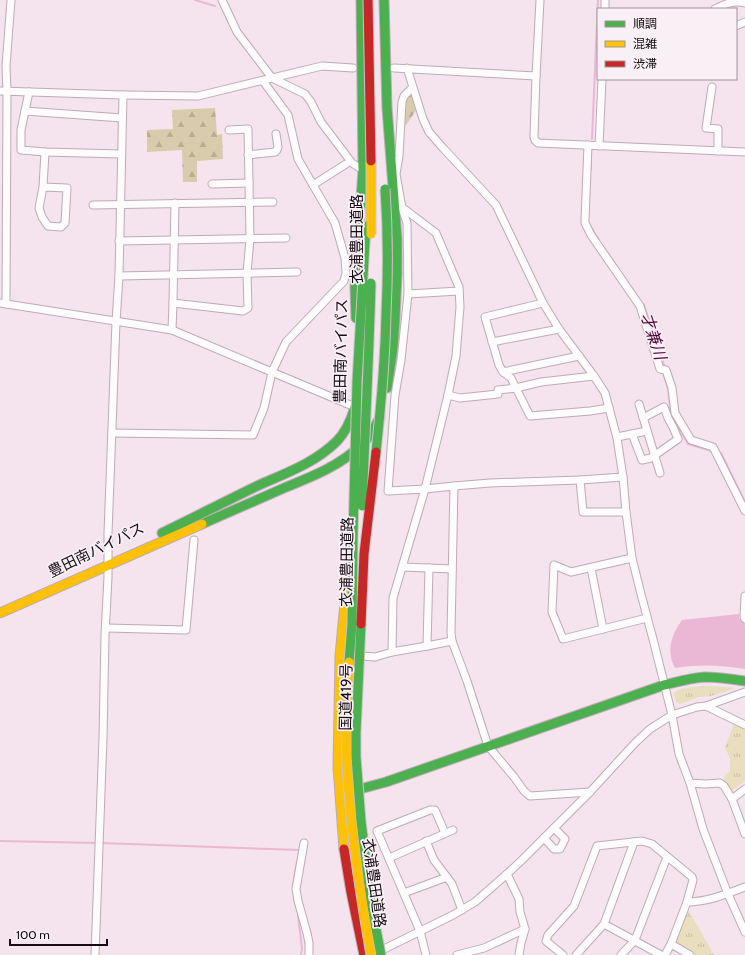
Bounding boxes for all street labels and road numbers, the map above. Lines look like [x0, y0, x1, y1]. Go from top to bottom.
street label: 衣浦豊田道路 [348, 194, 366, 284]
street label: 豊田南バイパス [331, 298, 351, 404]
street label: 衣浦豊田道路 [337, 517, 357, 607]
street label: 豊田南バイパス [45, 519, 147, 581]
street label: 国道419号 [336, 663, 356, 731]
street label: 衣浦豊田道路 [359, 837, 389, 929]

